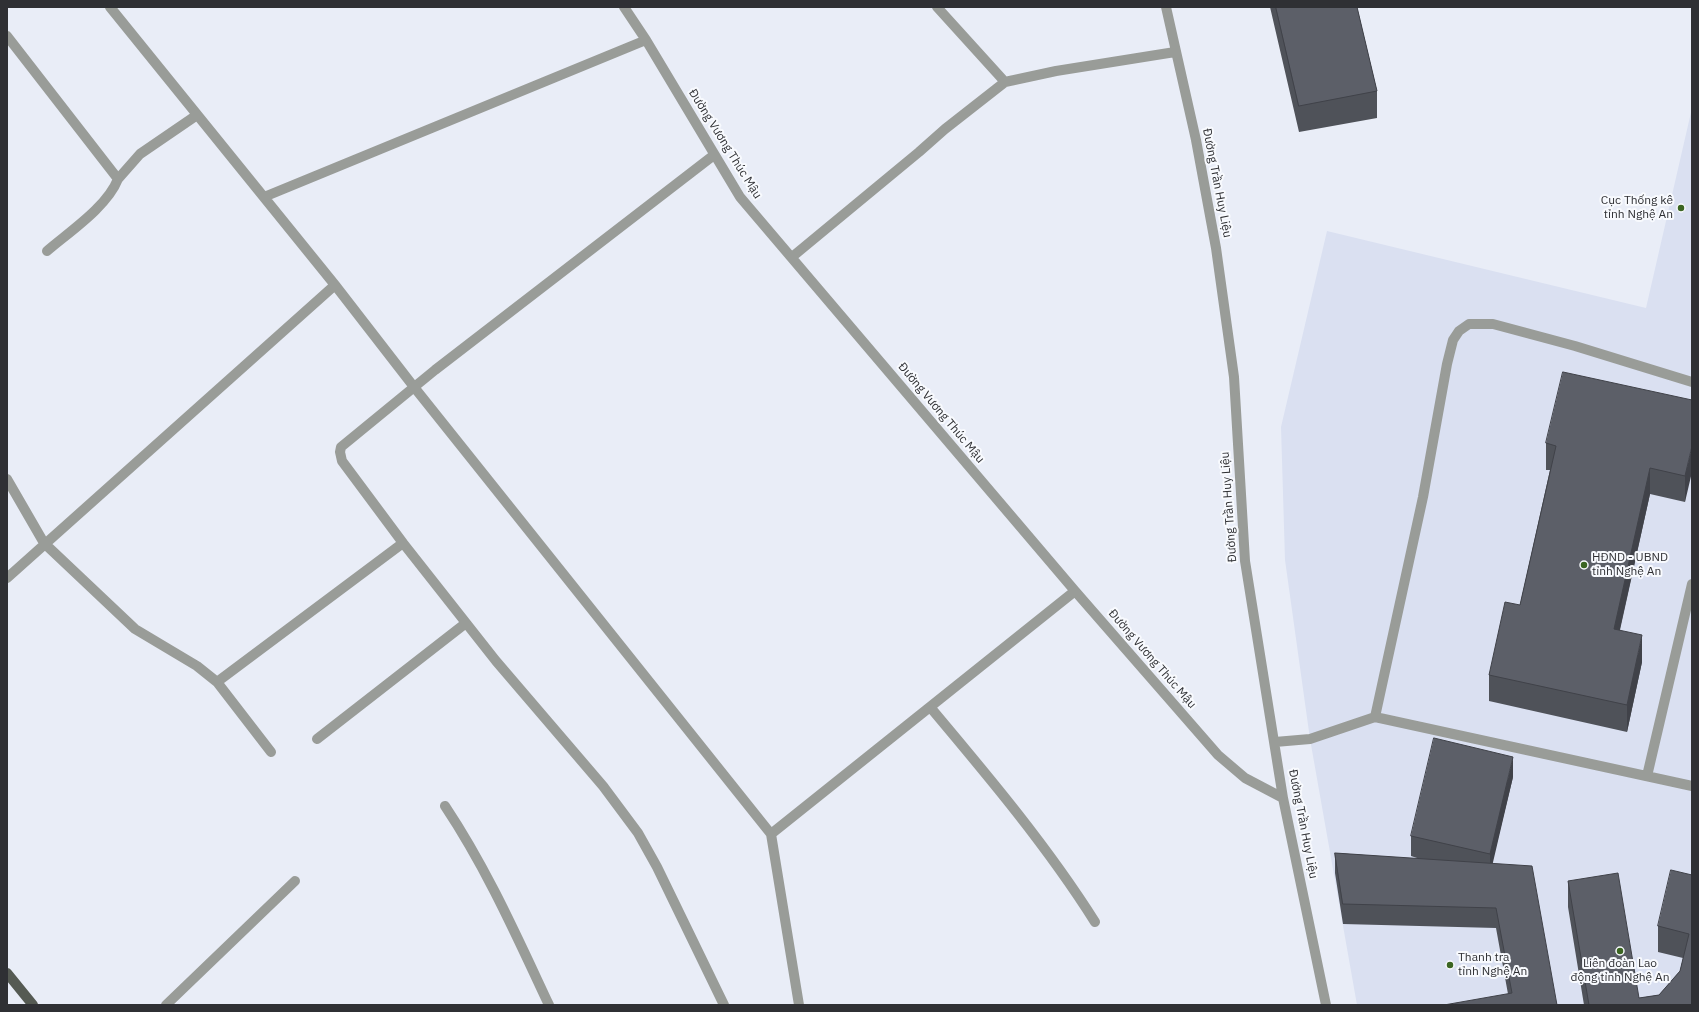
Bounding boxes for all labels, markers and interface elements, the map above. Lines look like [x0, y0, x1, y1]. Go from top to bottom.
street label: Đường Vương Thúc Mậu [685, 87, 765, 201]
street label: Đường Trần Huy Liệu [1199, 127, 1235, 239]
place label: Cục Thống kê tỉnh Nghệ An [1601, 194, 1673, 222]
marker: Cục Thống kê tỉnh Nghệ An [1676, 203, 1686, 213]
street label: Đường Vương Thúc Mậu [895, 360, 987, 466]
street label: Đường Trần Huy Liệu [1218, 451, 1240, 563]
place label: HĐND - UBND tỉnh Nghệ An [1592, 551, 1668, 579]
marker: HĐND - UBND tỉnh Nghệ An [1579, 560, 1589, 570]
street label: Đường Vương Thúc Mậu [1105, 607, 1199, 711]
street label: Đường Trần Huy Liệu [1285, 768, 1321, 880]
marker: Liên đoàn Lao động tỉnh Nghệ An [1615, 946, 1625, 956]
place label: Thanh tra tỉnh Nghệ An [1458, 951, 1527, 979]
place label: Liên đoàn Lao động tỉnh Nghệ An [1571, 957, 1669, 985]
marker: Thanh tra tỉnh Nghệ An [1445, 960, 1455, 970]

